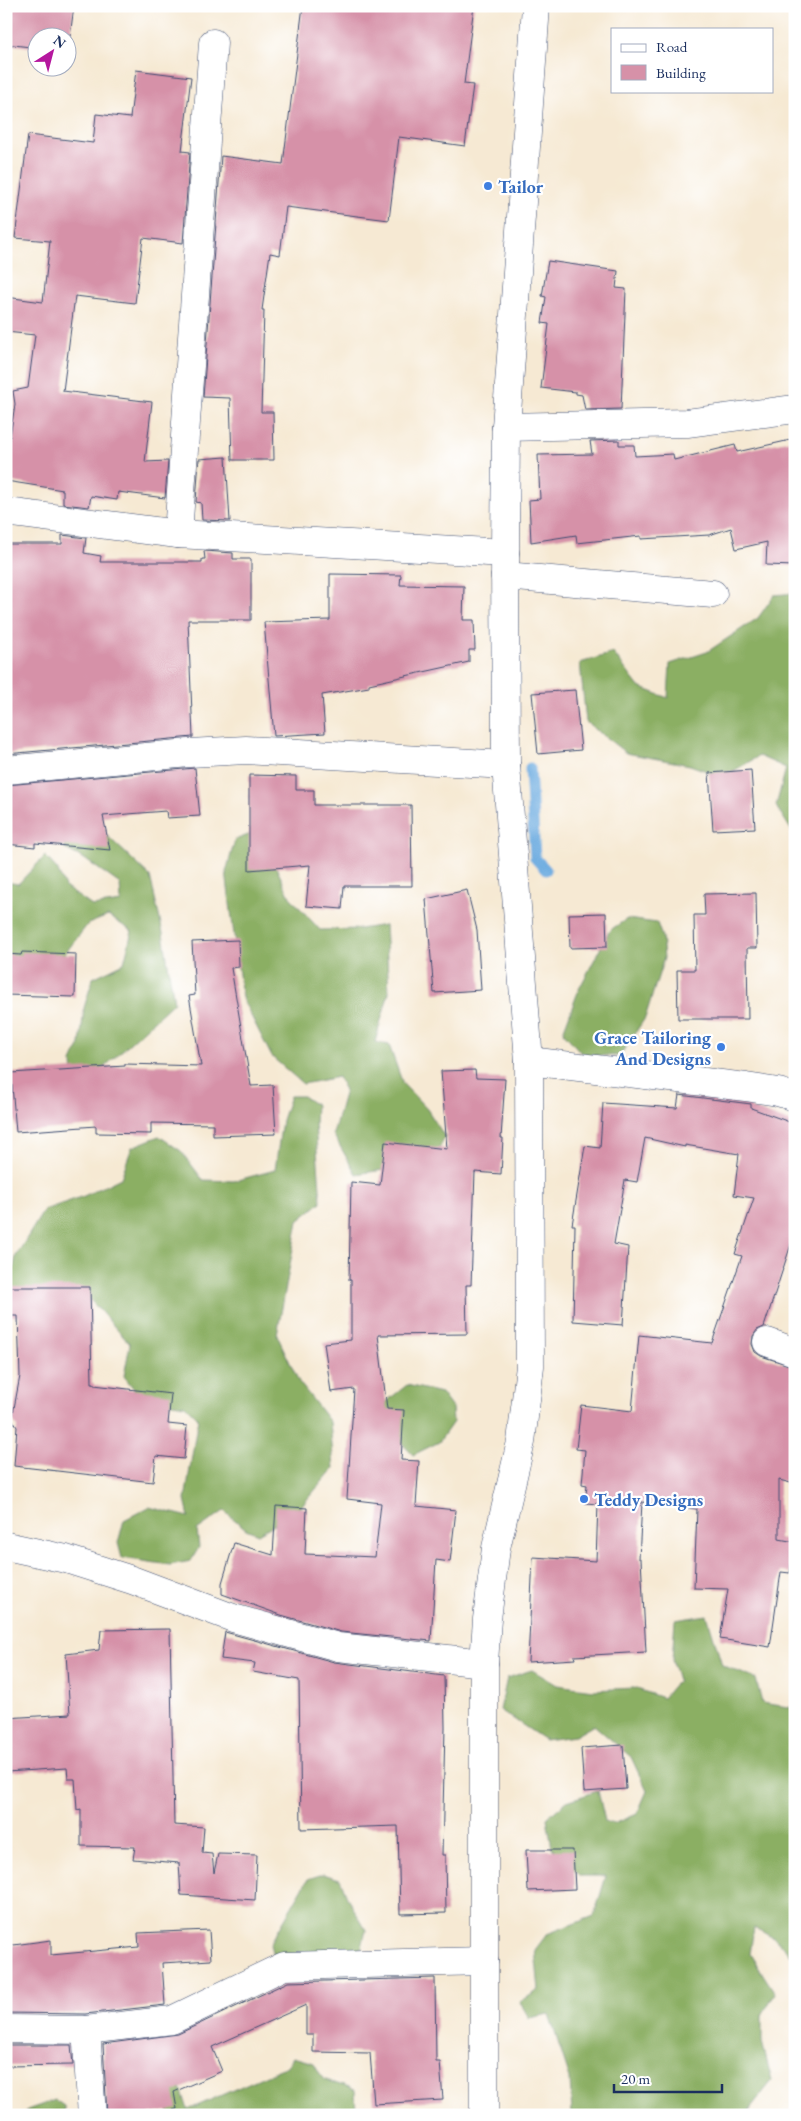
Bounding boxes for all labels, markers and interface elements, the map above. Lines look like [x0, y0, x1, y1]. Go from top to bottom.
north arrow [28, 28, 78, 78]
legend [611, 28, 774, 92]
text: N [50, 31, 70, 52]
text: Road [656, 37, 688, 56]
text: Building [656, 63, 706, 82]
place label: Tailor [498, 175, 544, 198]
marker: Tailor [482, 180, 494, 192]
place label: Grace Tailoring And Designs [594, 1026, 712, 1070]
marker: Grace Tailoring And Designs [715, 1041, 727, 1053]
place label: Teddy Designs [594, 1488, 703, 1511]
marker: Teddy Designs [578, 1493, 590, 1505]
scale bar [614, 2061, 721, 2093]
text: 20 m [621, 2069, 650, 2088]

